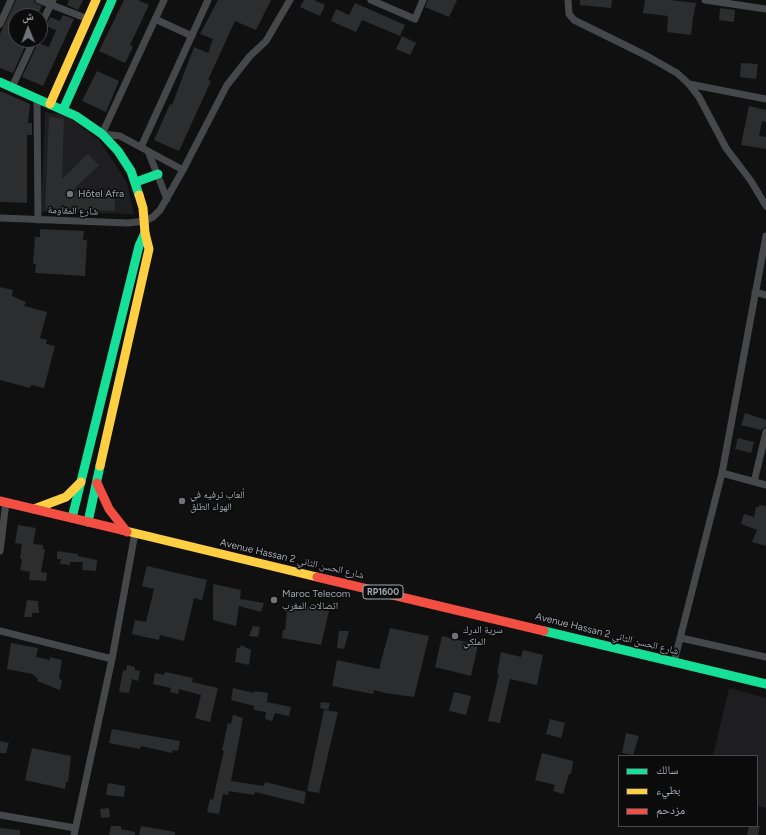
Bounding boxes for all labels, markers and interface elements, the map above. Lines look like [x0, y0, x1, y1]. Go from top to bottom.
north arrow [8, 8, 48, 48]
text: ش [22, 10, 34, 23]
place label: Hôtel Afra [78, 188, 124, 200]
marker: Hôtel Afra [65, 189, 75, 199]
street label: شارع المقاومة [48, 204, 98, 218]
place label: ألعاب ترفيه في الهواء الطلق [190, 489, 245, 512]
marker: ألعاب ترفيه في الهواء الطلق [177, 496, 187, 506]
street label: Avenue Hassan 2 شارع الحسن الثاني [219, 537, 365, 581]
road number: RP1600 [363, 585, 403, 599]
place label: Maroc Telecom اتصالات المغرب [282, 588, 350, 612]
marker: Maroc Telecom اتصالات المغرب [269, 595, 279, 605]
street label: Avenue Hassan 2 شارع الحسن الثاني [534, 610, 680, 658]
place label: سرية الدرك الملكي [463, 624, 503, 648]
marker: سرية الدرك الملكي [450, 631, 460, 641]
legend [618, 755, 758, 827]
text: سالك [656, 763, 678, 777]
text: بطيء [656, 783, 680, 797]
text: مزدحم [656, 803, 685, 817]

